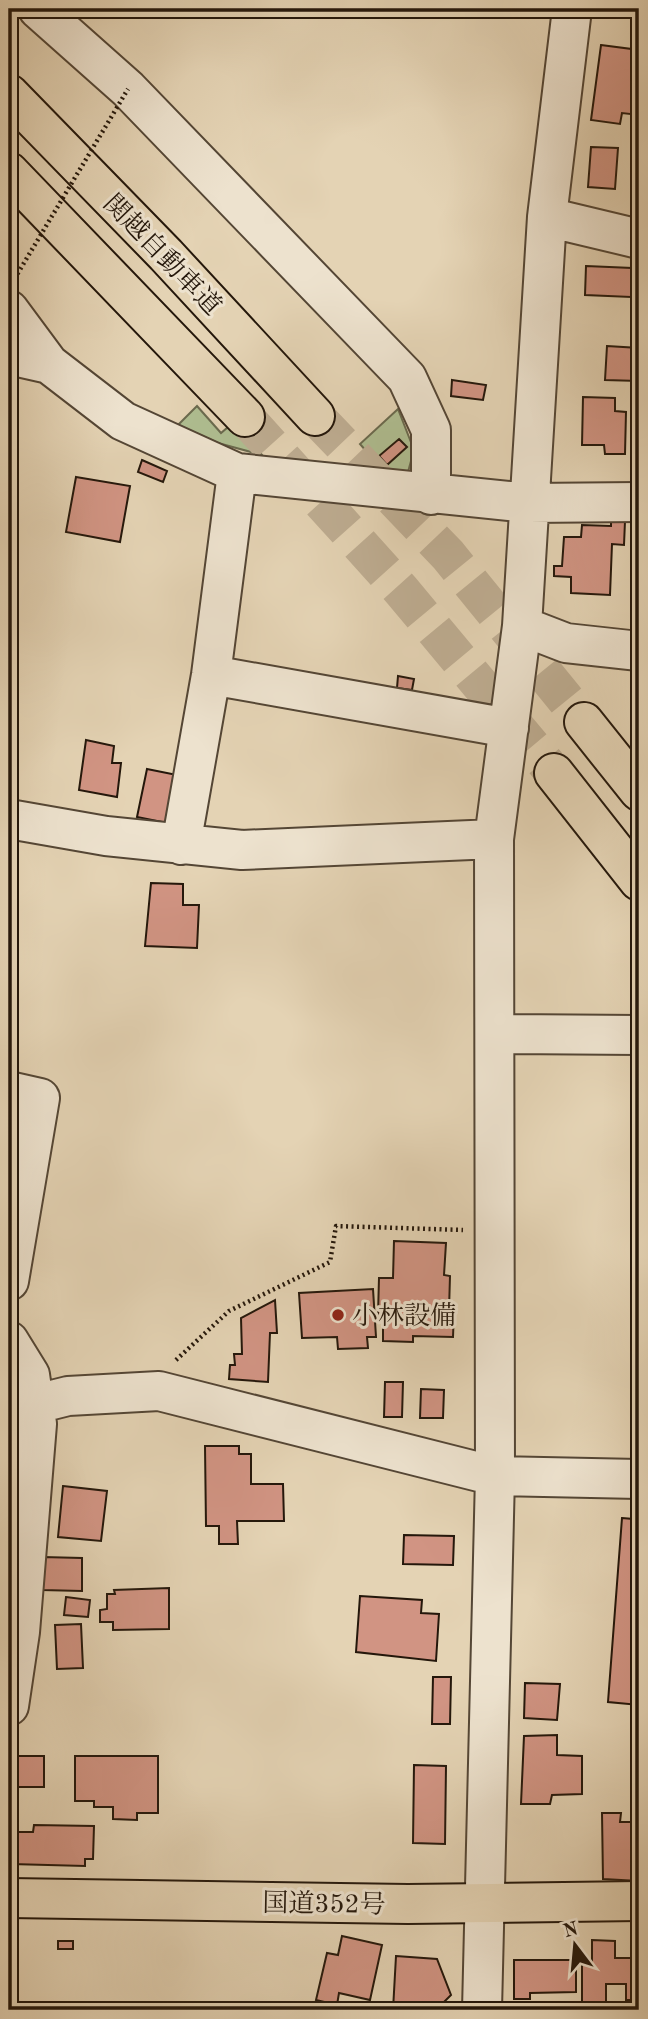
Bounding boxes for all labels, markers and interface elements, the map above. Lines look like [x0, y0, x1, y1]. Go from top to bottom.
street label: 関越自動車道 [98, 189, 227, 321]
place label: 小林設備 [352, 1302, 456, 1330]
marker: 小林設備 [330, 1307, 346, 1323]
street label: 国道352号 [262, 1889, 386, 1919]
north arrow [540, 1910, 610, 1980]
text: N [561, 1920, 581, 1942]

